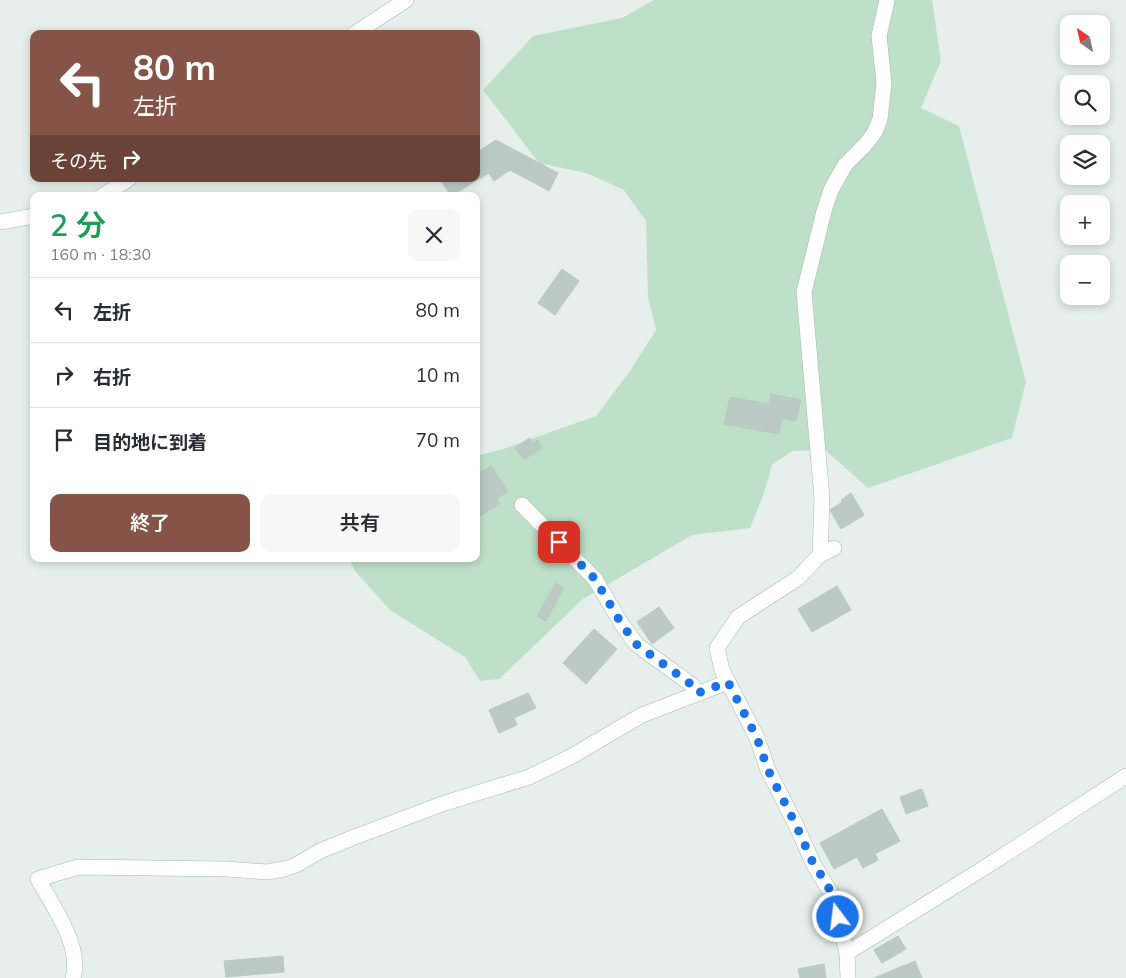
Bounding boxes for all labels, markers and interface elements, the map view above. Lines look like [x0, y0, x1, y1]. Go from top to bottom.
north arrow [1060, 15, 1110, 65]
map controls [1060, 15, 1110, 305]
text: 80 m [133, 45, 216, 89]
icon: left [50, 50, 115, 115]
button: search [1060, 75, 1110, 125]
text: 左折 [133, 92, 177, 120]
button: layers [1060, 135, 1110, 185]
icon: right [117, 145, 145, 173]
text: その先 [50, 149, 107, 173]
button: + [1060, 195, 1110, 245]
text: 2 分 [50, 206, 106, 244]
button: close [408, 209, 460, 261]
text: 160 m · 18:30 [50, 244, 151, 264]
button: − [1060, 255, 1110, 305]
icon: left [50, 296, 78, 324]
text: 80 m [416, 298, 460, 322]
text: 左折 [93, 300, 131, 324]
icon: right [50, 361, 78, 389]
text: 10 m [416, 363, 460, 387]
text: 右折 [93, 365, 131, 389]
icon: arrive [50, 426, 78, 454]
text: 70 m [416, 428, 460, 452]
text: 目的地に到着 [93, 430, 207, 454]
button: 終了 [50, 494, 250, 552]
button: 共有 [260, 494, 460, 552]
pin [538, 521, 580, 563]
icon: arrive [545, 528, 573, 556]
position arrow [811, 890, 863, 942]

